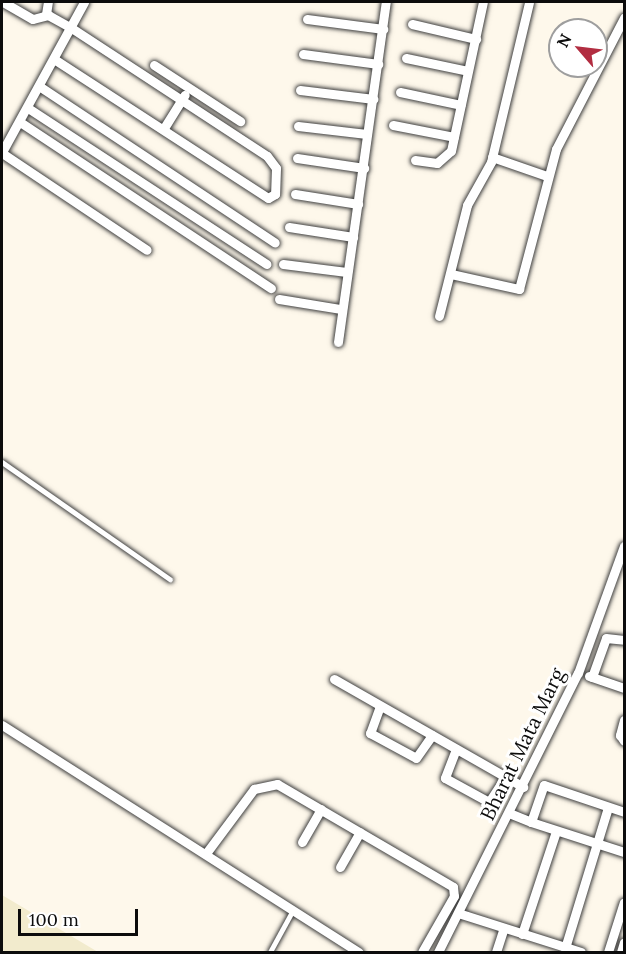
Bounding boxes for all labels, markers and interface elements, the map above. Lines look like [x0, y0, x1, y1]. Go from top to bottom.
north arrow [548, 18, 608, 78]
text: N [552, 30, 576, 51]
street label: Bharat Mata Marg [475, 664, 569, 824]
scale bar [21, 897, 141, 935]
text: 100 m [29, 908, 79, 931]

